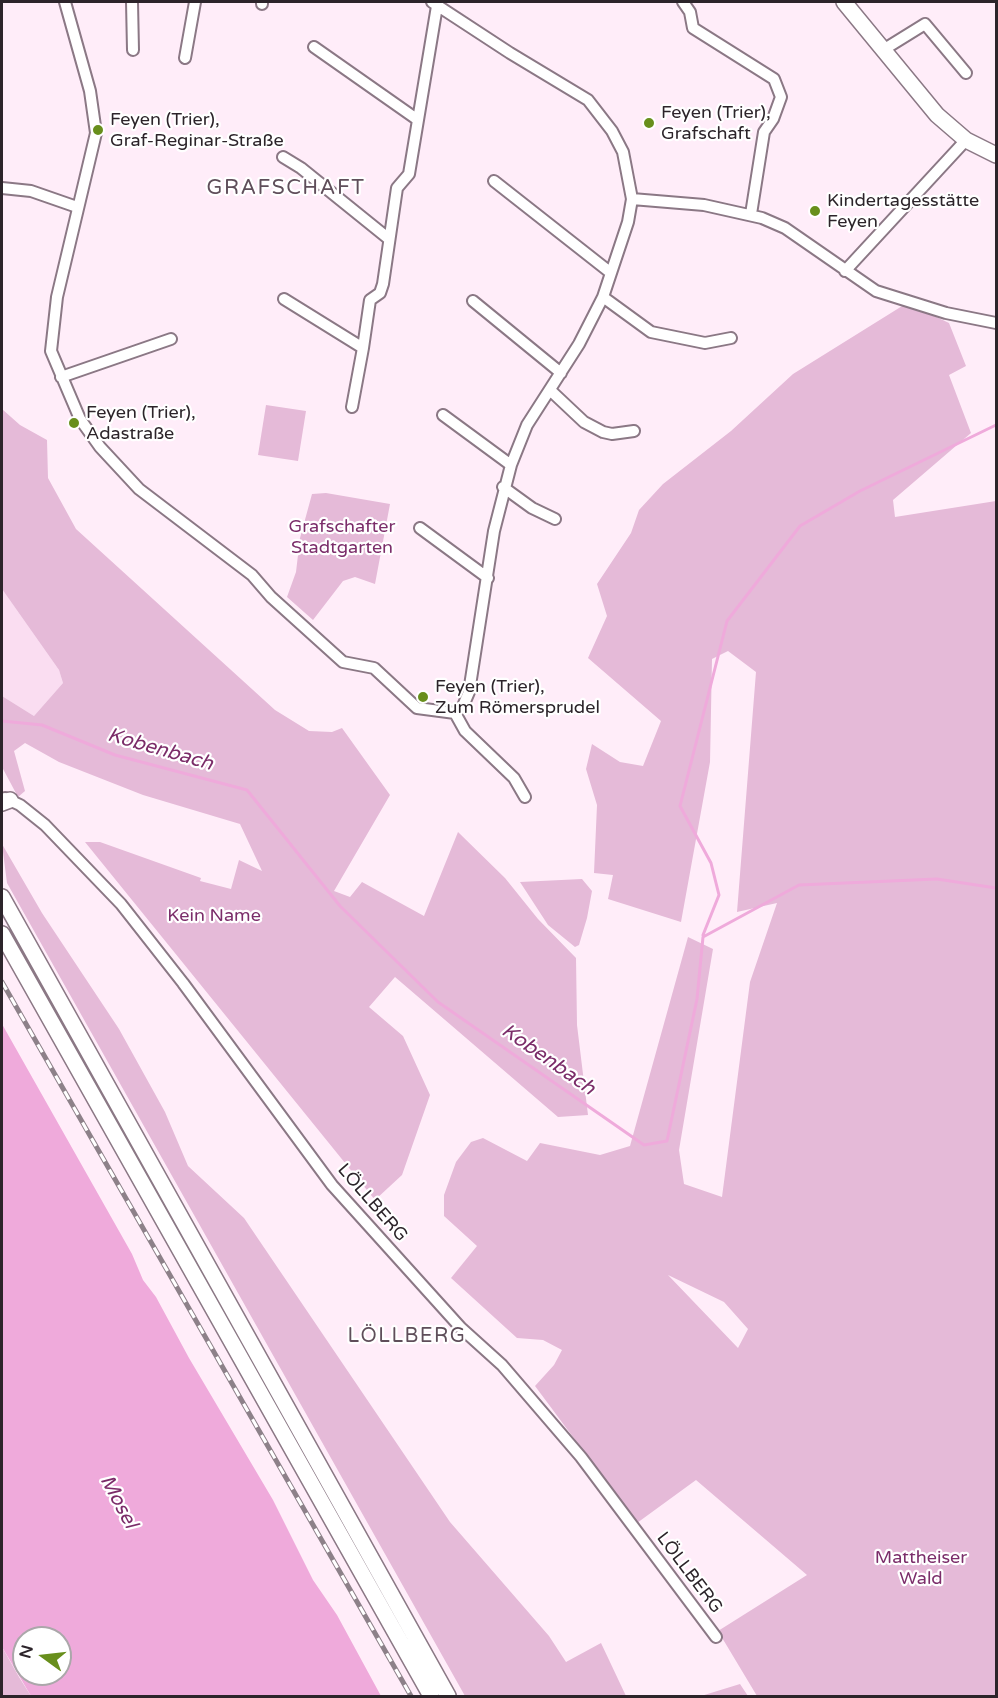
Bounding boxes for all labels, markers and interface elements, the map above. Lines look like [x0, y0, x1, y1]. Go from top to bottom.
place label: Feyen (Trier), Grafschaft [661, 102, 771, 144]
place label: Feyen (Trier), Graf-Reginar-Straße [110, 109, 284, 152]
marker: Feyen (Trier), Grafschaft [642, 116, 656, 130]
marker: Feyen (Trier), Graf-Reginar-Straße [91, 123, 105, 137]
district label: GRAFSCHAFT [207, 175, 365, 201]
place label: Kindertagesstätte Feyen [827, 190, 979, 232]
marker: Kindertagesstätte Feyen [808, 204, 822, 218]
place label: Feyen (Trier), Adastraße [86, 402, 196, 444]
marker: Feyen (Trier), Adastraße [67, 416, 81, 430]
park label: Grafschafter Stadtgarten [289, 516, 395, 558]
place label: Feyen (Trier), Zum Römersprudel [435, 676, 600, 718]
marker: Feyen (Trier), Zum Römersprudel [416, 690, 430, 704]
water label: Kobenbach [105, 724, 215, 776]
park label: Kein Name [167, 905, 261, 927]
water label: Kobenbach [497, 1019, 599, 1101]
street label: LÖLLBERG [332, 1160, 412, 1246]
district label: LÖLLBERG [348, 1325, 466, 1349]
water label: Mosel [94, 1471, 142, 1533]
street label: LÖLLBERG [651, 1528, 727, 1618]
park label: Mattheiser Wald [875, 1547, 967, 1590]
north arrow [12, 1626, 72, 1686]
text: N [15, 1643, 38, 1661]

